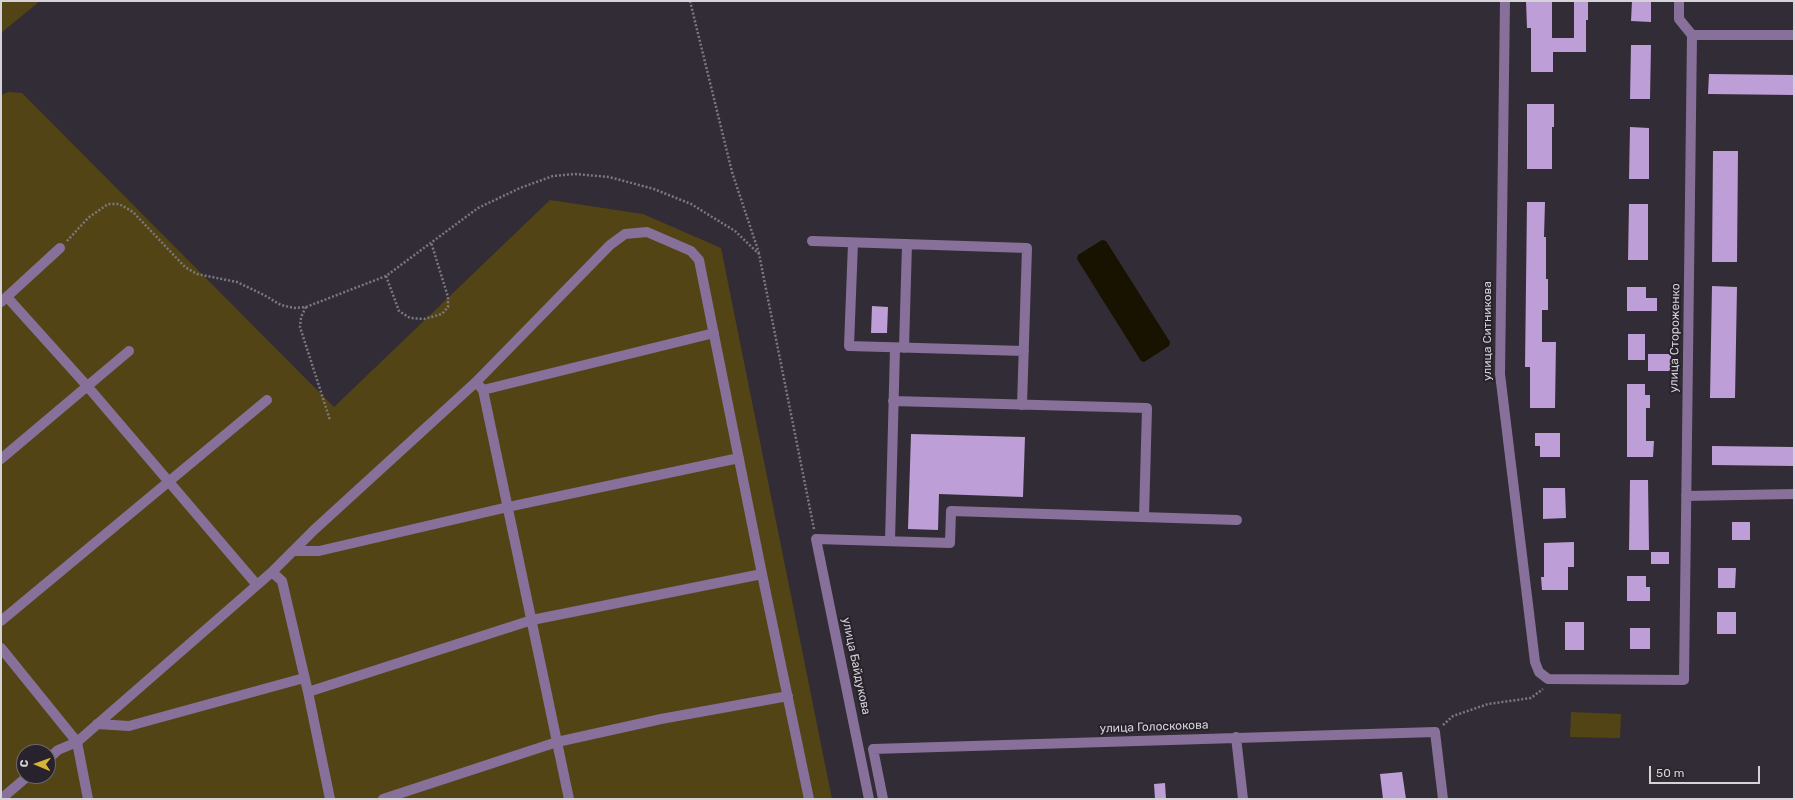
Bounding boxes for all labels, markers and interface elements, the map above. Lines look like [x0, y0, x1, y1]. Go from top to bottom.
street label: улица Ситникова [1481, 281, 1495, 381]
street label: улица Стороженко [1667, 283, 1683, 393]
street label: улица Байдукова [839, 616, 873, 716]
street label: улица Голоскокова [1099, 718, 1209, 736]
north arrow [16, 744, 56, 784]
scale bar [1651, 758, 1762, 784]
text: С [18, 760, 31, 768]
text: 50 m [1656, 766, 1684, 780]

